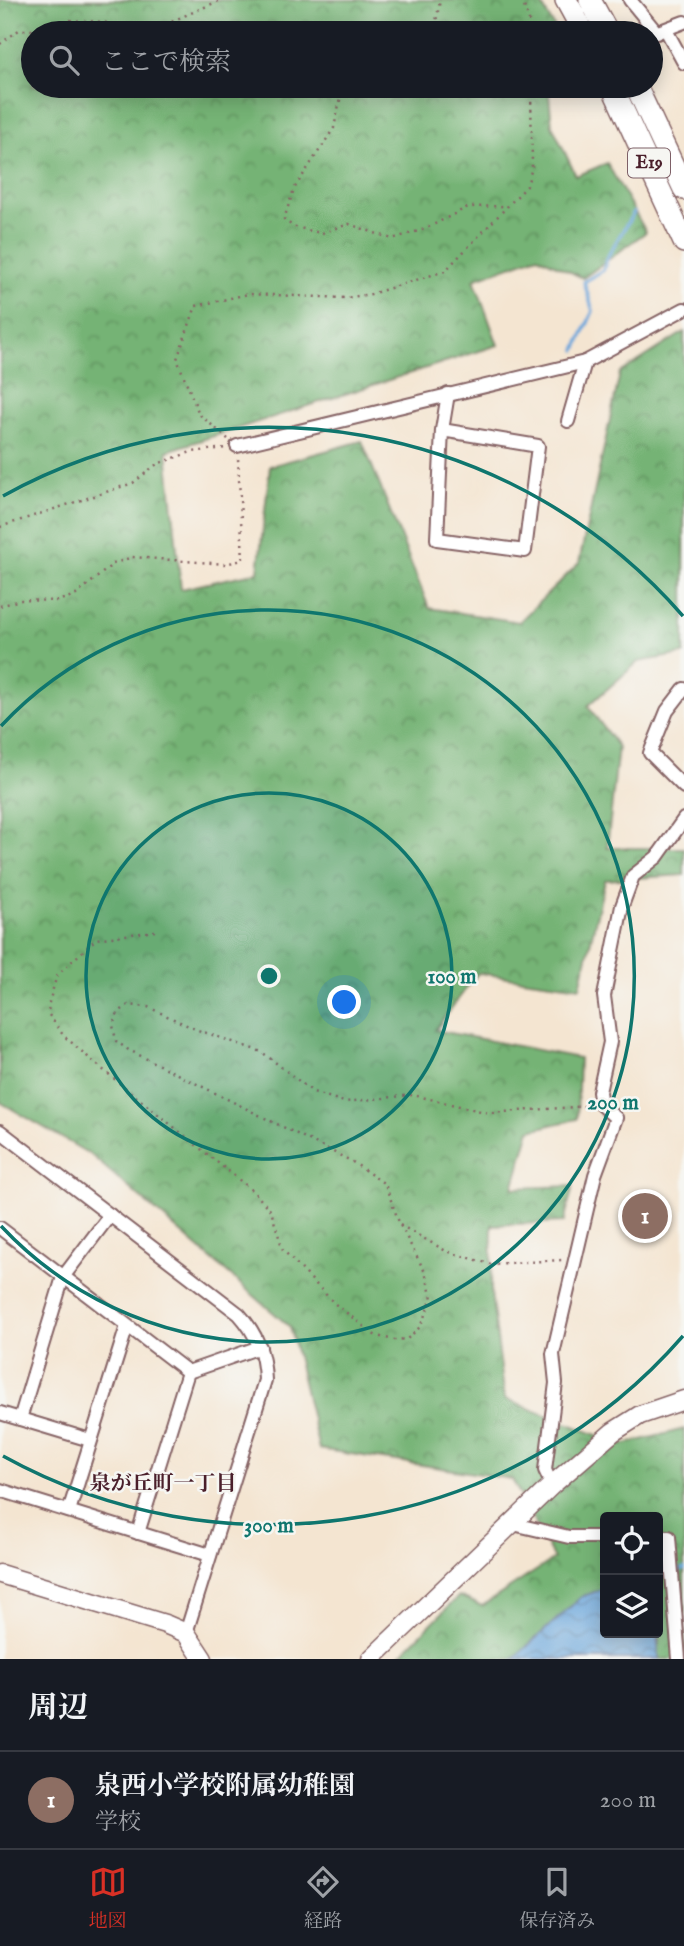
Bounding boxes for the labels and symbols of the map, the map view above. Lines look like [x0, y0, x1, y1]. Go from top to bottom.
road number: E19 [628, 148, 670, 178]
centre of rings [257, 964, 281, 988]
text: 100 m [427, 964, 477, 991]
your location [327, 985, 361, 1019]
text: 200 m [587, 1090, 639, 1117]
pin: 1 [622, 1190, 668, 1242]
district label: 泉が丘町一丁目 [90, 1471, 237, 1498]
text: 300 m [244, 1513, 294, 1540]

